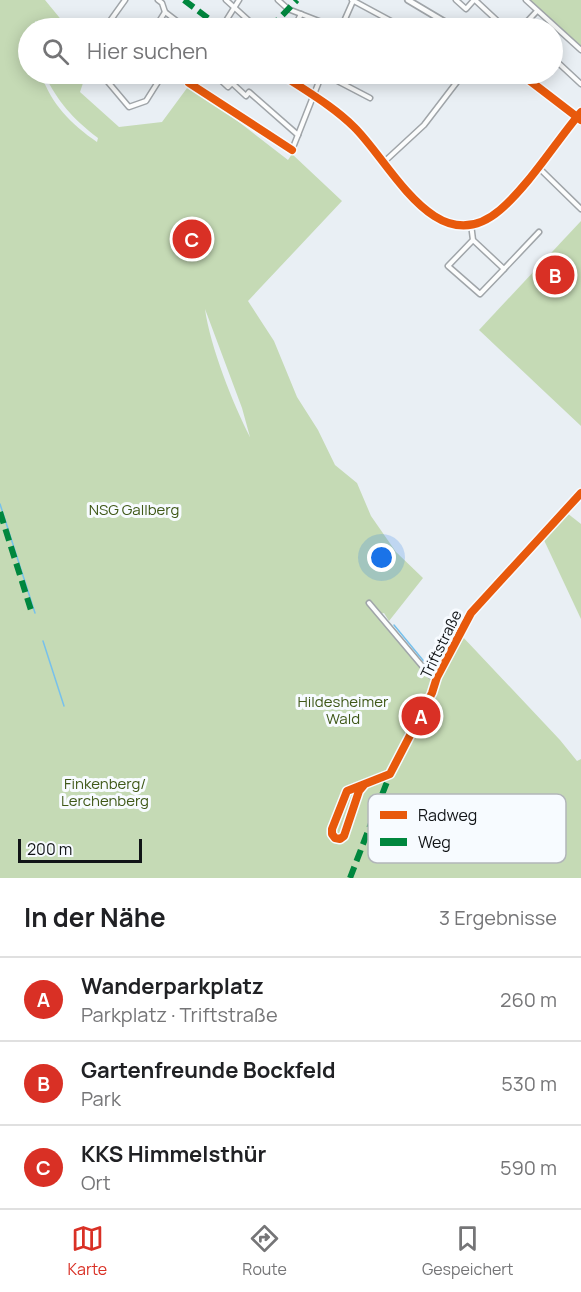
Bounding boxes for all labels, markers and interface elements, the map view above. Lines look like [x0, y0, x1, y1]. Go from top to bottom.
search box [18, 18, 563, 84]
icon: search [39, 35, 72, 68]
text: Hier suchen [87, 36, 208, 66]
pin: C [172, 216, 212, 262]
pin: B [536, 252, 574, 298]
park label: NSG Gallberg [89, 499, 179, 520]
your location [367, 543, 396, 572]
street label: Triftstraße [415, 606, 467, 682]
park label: Hildesheimer Wald [298, 691, 389, 729]
pin: A [402, 694, 440, 738]
park label: Finkenberg/ Lerchenberg [61, 773, 149, 811]
legend [368, 794, 566, 863]
text: Radweg [418, 804, 477, 826]
text: Weg [418, 831, 451, 853]
scale bar [18, 836, 142, 864]
text: 200 m [27, 838, 72, 860]
text: In der Nähe [24, 899, 166, 935]
text: 3 Ergebnisse [439, 904, 557, 931]
text: Wanderparkplatz [81, 971, 264, 1001]
text: A [37, 986, 50, 1013]
text: 260 m [500, 986, 557, 1013]
text: Parkplatz · Triftstraße [81, 1001, 278, 1028]
text: Gartenfreunde Bockfeld [81, 1055, 336, 1085]
text: B [37, 1070, 50, 1097]
text: 530 m [501, 1070, 557, 1097]
text: Park [81, 1085, 121, 1112]
text: KKS Himmelsthür [81, 1139, 266, 1169]
text: C [36, 1154, 51, 1181]
text: 590 m [500, 1154, 557, 1181]
text: Ort [81, 1169, 111, 1196]
tab: Karte [68, 1222, 107, 1280]
tab: Route [242, 1222, 287, 1280]
tab: Gespeichert [422, 1222, 513, 1280]

